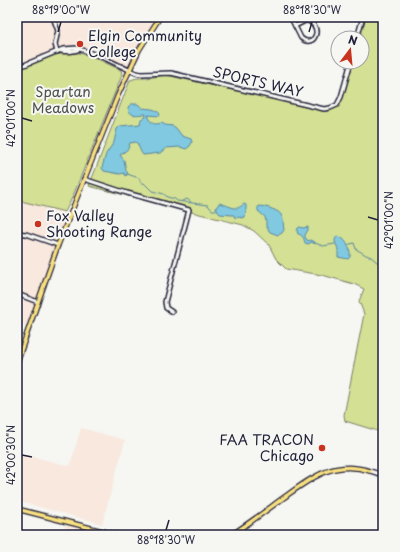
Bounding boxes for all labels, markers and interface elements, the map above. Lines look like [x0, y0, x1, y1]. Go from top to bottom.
text: 88°19'00"W [32, 2, 91, 17]
text: 88°18'30"W [283, 2, 342, 17]
place label: Elgin Community College [88, 25, 202, 62]
north arrow [330, 30, 370, 70]
text: N [346, 31, 360, 49]
marker: Elgin Community College [75, 39, 85, 49]
street label: SPORTS WAY [211, 61, 305, 102]
park label: Spartan Meadows [32, 81, 94, 118]
text: 42°01'00"N [3, 89, 18, 147]
text: 42°01'00"N [381, 191, 396, 249]
place label: Fox Valley Shooting Range [46, 205, 153, 242]
marker: Fox Valley Shooting Range [33, 219, 43, 229]
text: 42°00'30"N [3, 425, 18, 485]
place label: FAA TRACON Chicago [219, 429, 314, 466]
marker: FAA TRACON Chicago [317, 443, 327, 453]
text: 88°18'30"W [137, 532, 196, 547]

